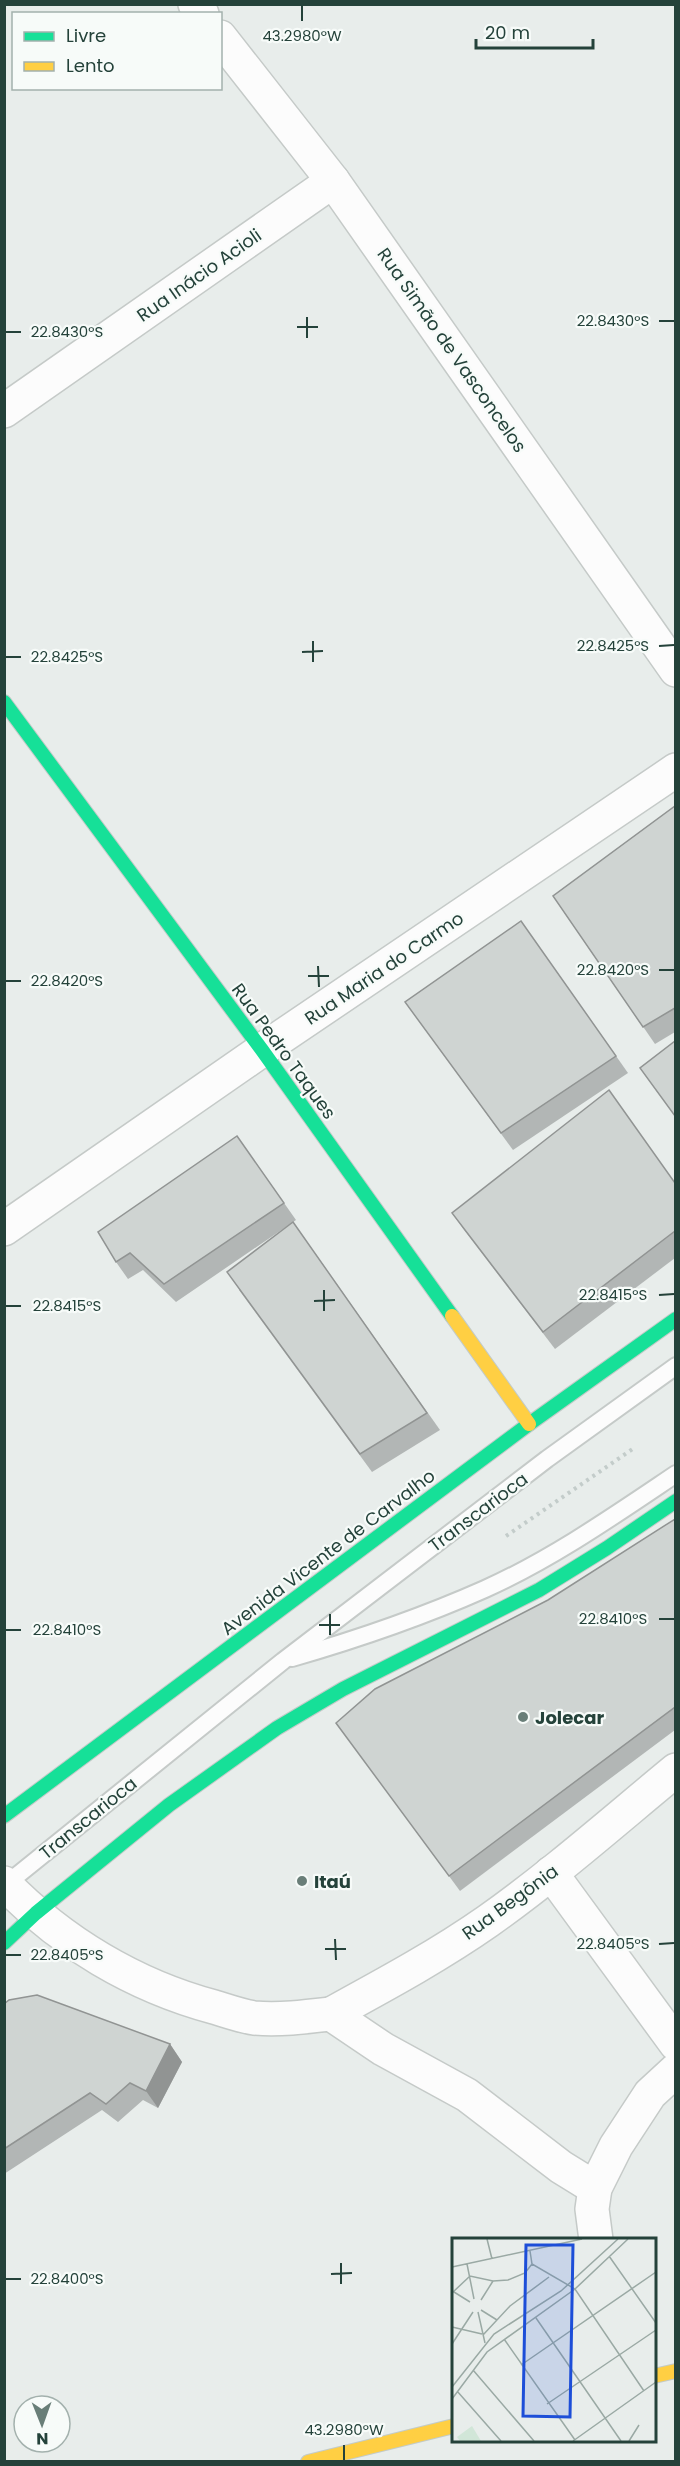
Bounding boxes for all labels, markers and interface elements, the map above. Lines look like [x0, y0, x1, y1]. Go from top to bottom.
legend [12, 12, 222, 90]
scale bar [476, 12, 593, 50]
text: 20 m [485, 20, 530, 45]
text: Livre [66, 23, 106, 48]
text: 43.2980°W [262, 25, 342, 46]
text: Lento [66, 53, 115, 78]
street label: Rua Inácio Acioli [132, 223, 266, 327]
street label: Rua Simão de Vasconcelos [372, 243, 532, 457]
text: 22.8430°S [577, 310, 649, 331]
text: 22.8430°S [31, 321, 103, 342]
text: 22.8425°S [577, 635, 649, 656]
text: 22.8425°S [31, 646, 103, 667]
street label: Rua Maria do Carmo [300, 905, 468, 1031]
text: 22.8420°S [577, 959, 649, 980]
text: 22.8420°S [31, 970, 103, 991]
street label: Rua Pedro Taques [226, 978, 342, 1124]
text: 22.8415°S [579, 1284, 647, 1305]
text: 22.8415°S [33, 1295, 101, 1316]
street label: Avenida Vicente de Carvalho [216, 1463, 440, 1641]
street label: Transcarioca [423, 1466, 533, 1558]
text: 22.8410°S [579, 1608, 647, 1629]
text: 22.8410°S [33, 1619, 101, 1640]
place label: Jolecar [535, 1705, 604, 1730]
marker: Jolecar [516, 1710, 530, 1724]
street label: Transcarioca [34, 1771, 142, 1865]
street label: Rua Begônia [457, 1859, 563, 1945]
place label: Itaú [314, 1869, 351, 1894]
marker: Itaú [295, 1874, 309, 1888]
text: 22.8405°S [576, 1933, 650, 1954]
text: 22.8405°S [30, 1944, 104, 1965]
inset map [452, 2238, 656, 2442]
text: 22.8400°S [30, 2268, 104, 2289]
north arrow [12, 2394, 72, 2454]
text: 43.2980°W [304, 2419, 384, 2440]
text: N [36, 2427, 48, 2450]

